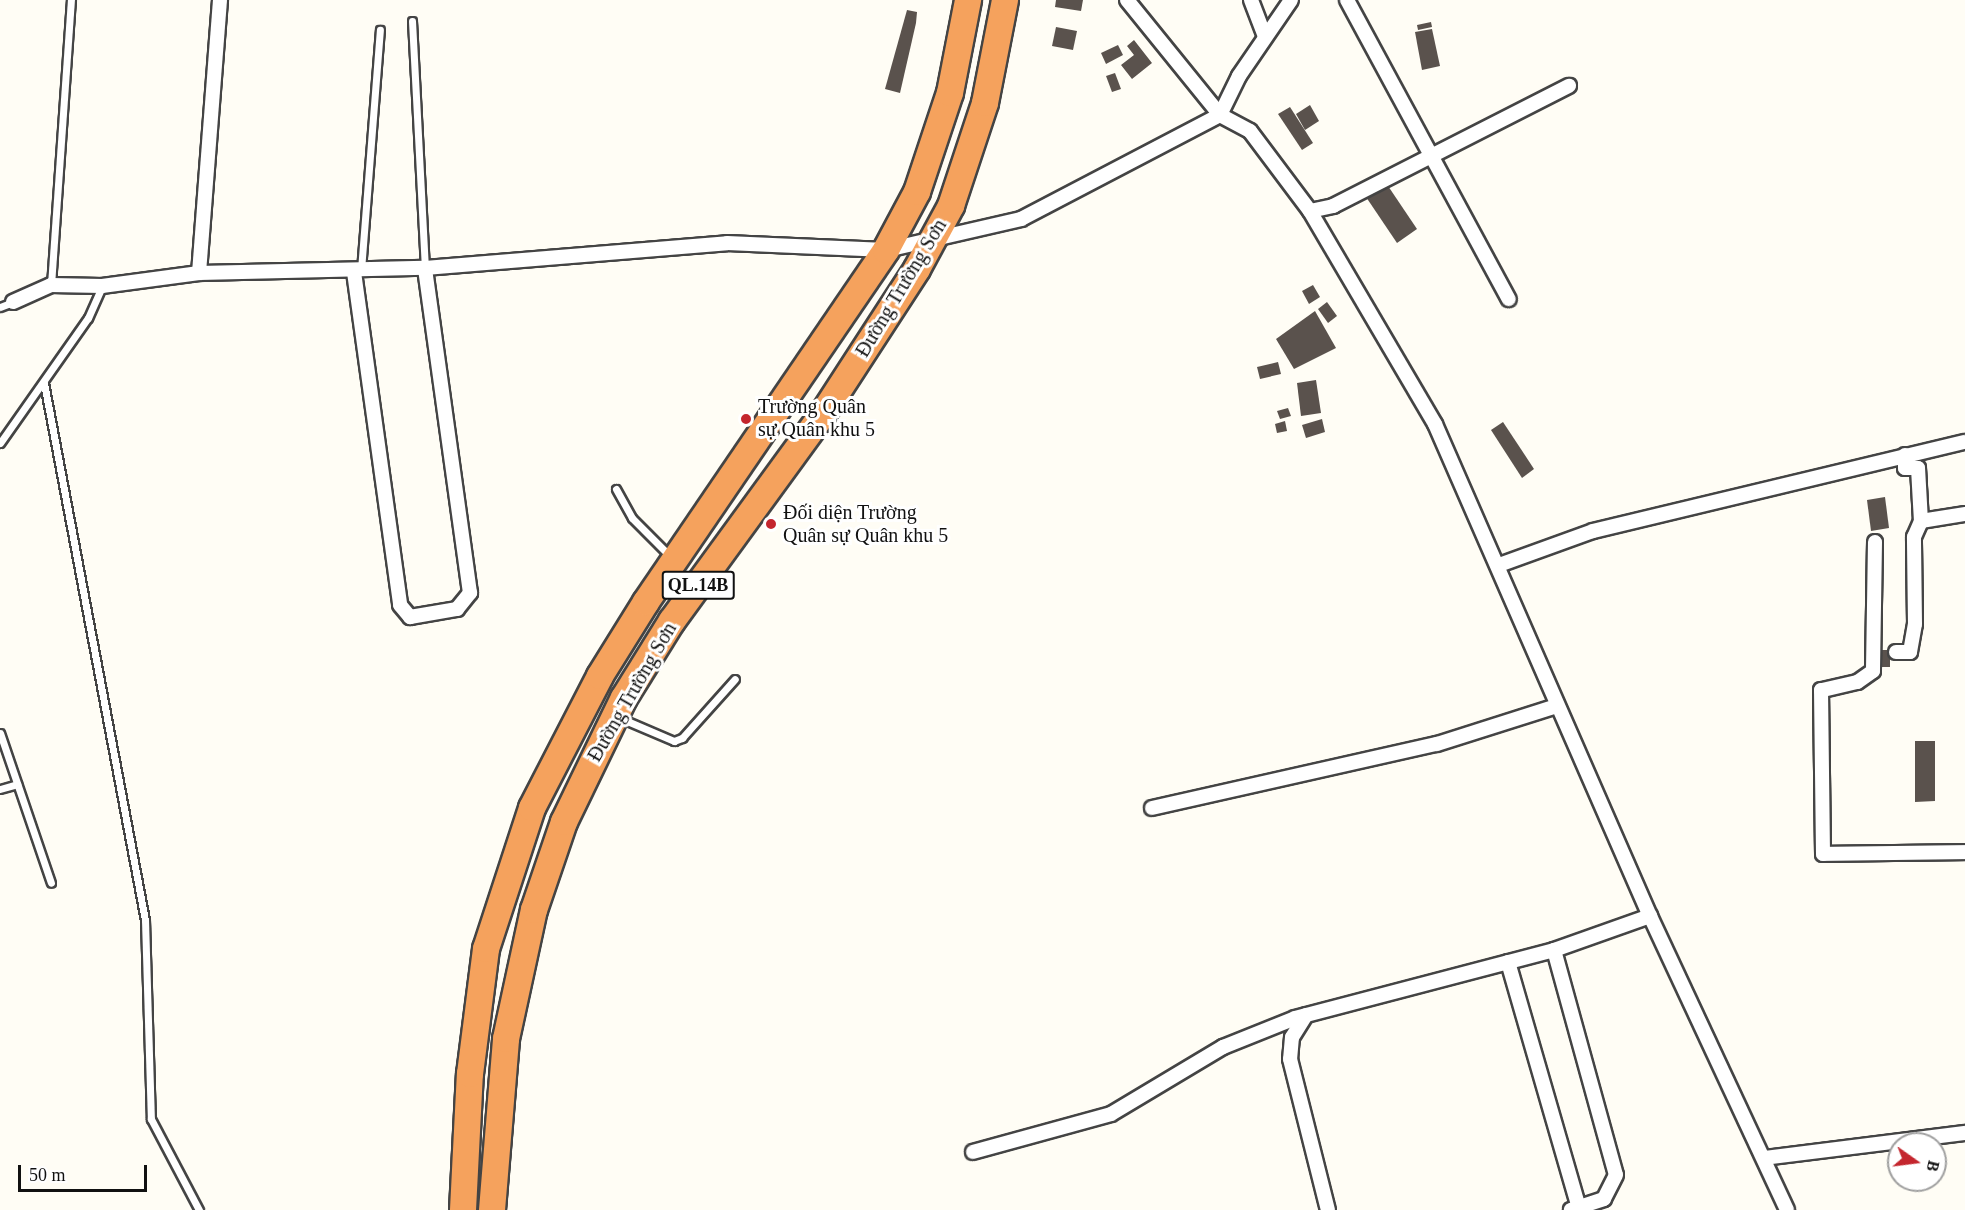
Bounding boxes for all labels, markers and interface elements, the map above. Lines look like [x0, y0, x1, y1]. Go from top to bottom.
street label: Đường Trường Sơn [850, 214, 952, 362]
place label: Trường Quân sự Quân khu 5 [758, 395, 875, 442]
marker: Trường Quân sự Quân khu 5 [739, 412, 753, 426]
place label: Đối diện Trường Quân sự Quân khu 5 [783, 500, 948, 547]
marker: Đối diện Trường Quân sự Quân khu 5 [764, 517, 778, 531]
road number: QL.14B [660, 570, 736, 600]
street label: Đường Trường Sơn [582, 618, 682, 766]
north arrow [1887, 1132, 1947, 1192]
scale bar [21, 1153, 150, 1191]
text: B [1923, 1159, 1943, 1173]
text: 50 m [29, 1165, 66, 1185]

